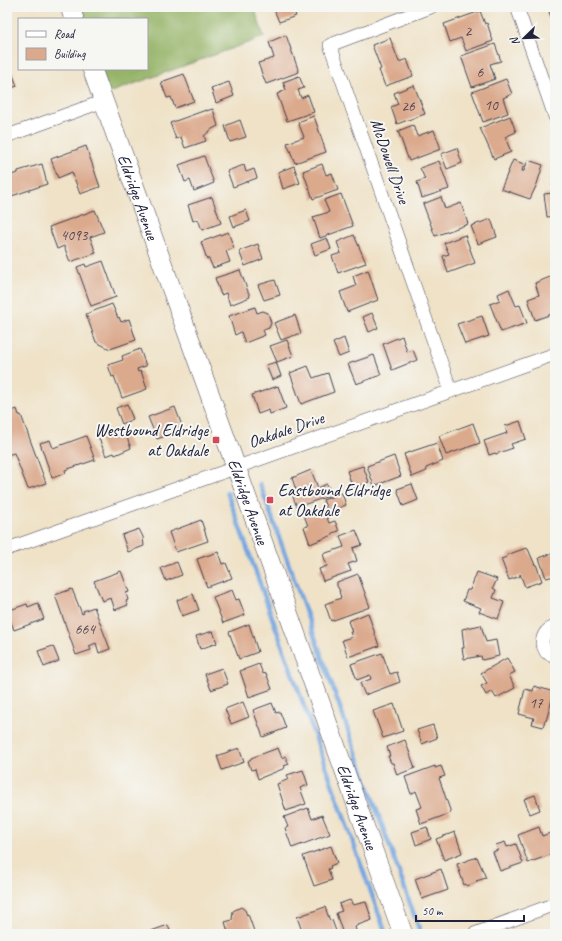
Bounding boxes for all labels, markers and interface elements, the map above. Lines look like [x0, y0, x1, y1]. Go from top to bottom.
legend [18, 18, 148, 70]
north arrow [504, 18, 544, 58]
house number: 2 [465, 22, 473, 41]
text: Road [54, 26, 76, 42]
text: N [506, 34, 523, 48]
text: Building [54, 46, 86, 62]
house number: 6 [477, 63, 485, 82]
house number: 10 [484, 96, 499, 115]
house number: 26 [401, 97, 416, 116]
street label: McDowell Drive [366, 116, 415, 208]
street label: Eldridge Avenue [113, 151, 164, 244]
house number: 4093 [60, 226, 89, 245]
street label: Oakdale Drive [245, 407, 328, 453]
place label: Westbound Eldridge at Oakdale [94, 420, 209, 461]
marker: Westbound Eldridge at Oakdale [211, 435, 221, 445]
street label: Eldridge Avenue [223, 456, 274, 549]
place label: Eastbound Eldridge at Oakdale [278, 480, 392, 521]
marker: Eastbound Eldridge at Oakdale [265, 495, 275, 505]
house number: 664 [75, 620, 96, 639]
house number: 17 [529, 694, 544, 713]
street label: Eldridge Avenue [333, 761, 383, 854]
scale bar [416, 897, 524, 923]
text: 50 m [422, 903, 444, 919]

